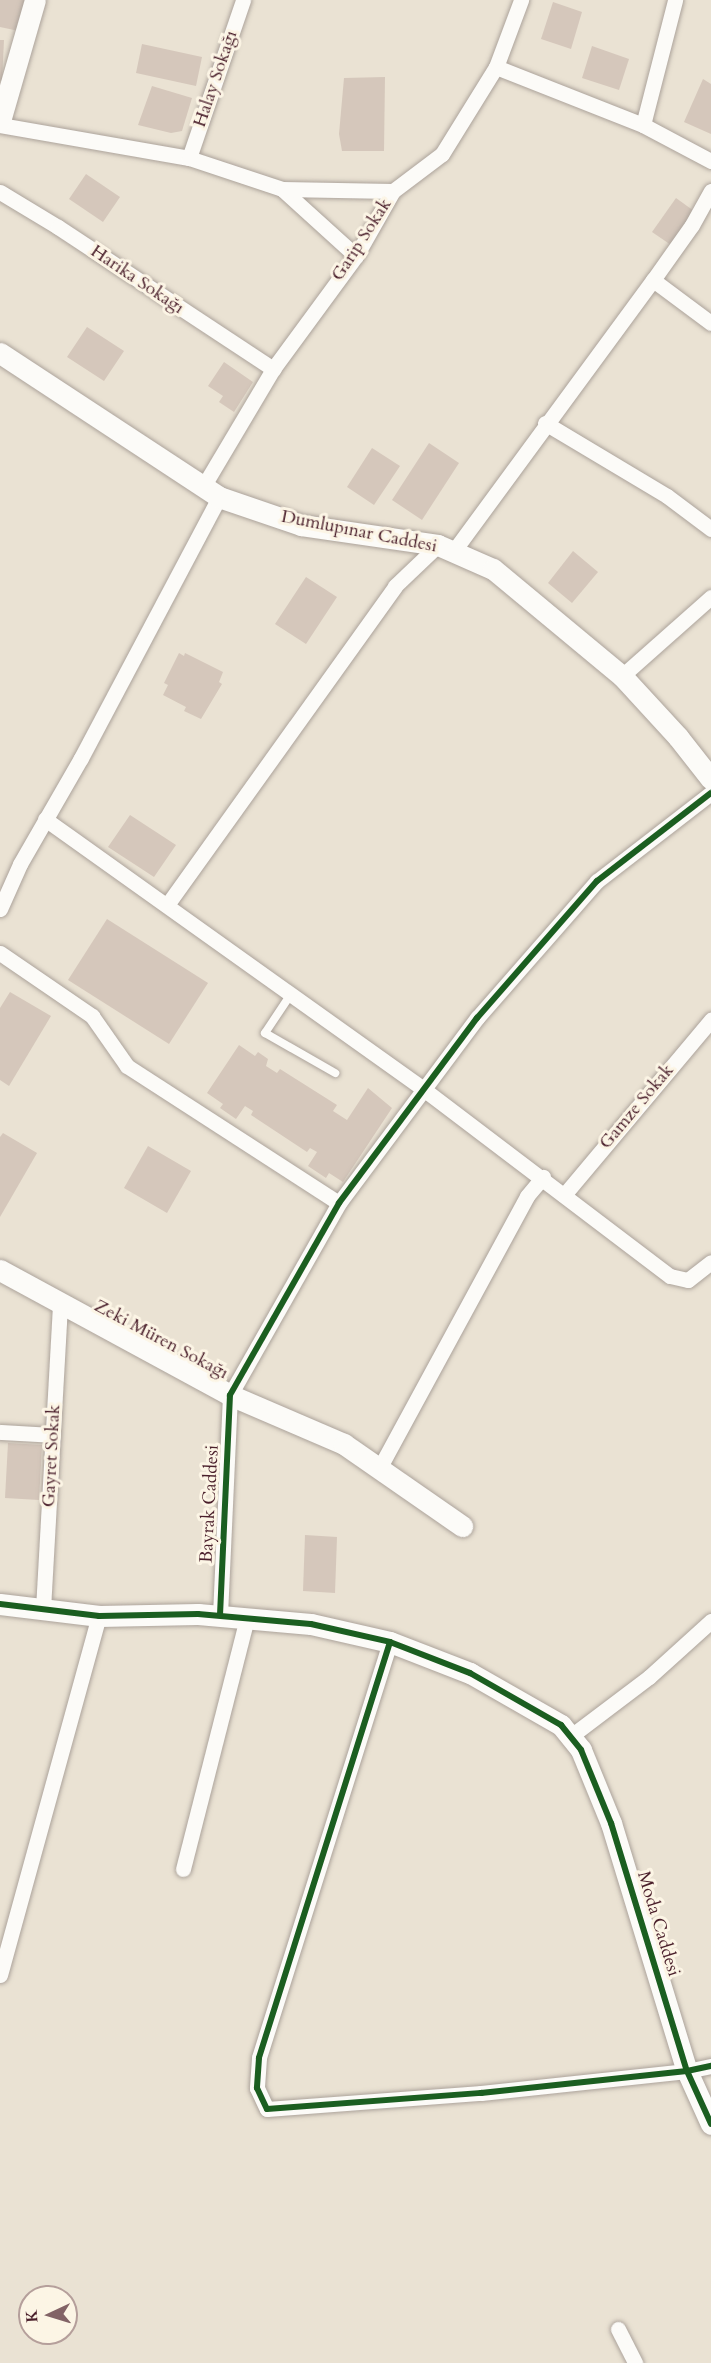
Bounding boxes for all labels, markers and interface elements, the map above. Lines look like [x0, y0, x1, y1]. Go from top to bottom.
street label: Halay Sokağı [189, 28, 243, 130]
street label: Garip Sokak [327, 195, 397, 285]
street label: Harika Sokağı [86, 241, 188, 319]
street label: Dumlupınar Caddesi [279, 506, 439, 558]
street label: Gamze Sokak [595, 1060, 679, 1154]
street label: Zeki Müren Sokağı [90, 1296, 232, 1384]
street label: Gayret Sokak [39, 1404, 65, 1508]
street label: Bayrak Caddesi [196, 1444, 224, 1564]
street label: Moda Caddesi [632, 1869, 684, 1979]
north arrow [18, 2285, 78, 2345]
text: K [21, 2309, 43, 2323]

